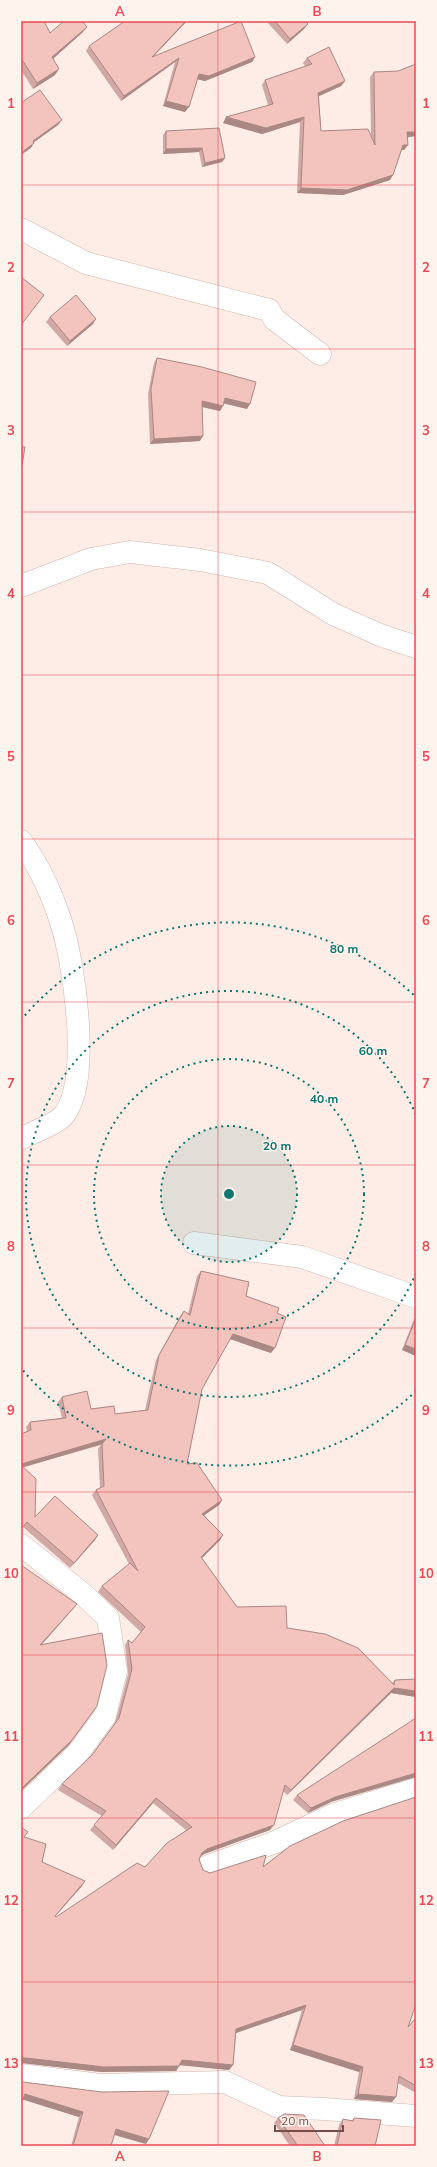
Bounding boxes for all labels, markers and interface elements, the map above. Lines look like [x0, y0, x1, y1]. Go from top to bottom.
text: A [115, 3, 125, 19]
text: B [313, 3, 322, 19]
text: 1 [7, 95, 15, 111]
text: 1 [422, 95, 430, 111]
text: 2 [7, 259, 15, 275]
text: 2 [422, 259, 430, 275]
text: 3 [7, 422, 15, 438]
text: 3 [422, 422, 430, 438]
text: 4 [7, 585, 15, 601]
text: 4 [422, 585, 430, 601]
text: 5 [7, 748, 15, 764]
text: 5 [422, 748, 430, 764]
text: 6 [7, 912, 15, 928]
text: 6 [422, 912, 430, 928]
text: 80 m [330, 941, 358, 956]
text: 60 m [359, 1043, 387, 1058]
text: 7 [7, 1075, 15, 1091]
text: 7 [422, 1075, 430, 1091]
text: 40 m [310, 1091, 338, 1106]
text: 20 m [263, 1138, 291, 1153]
centre of rings [222, 1187, 236, 1201]
text: 8 [7, 1238, 15, 1254]
text: 8 [422, 1238, 430, 1254]
text: 9 [7, 1402, 15, 1418]
text: 9 [422, 1402, 430, 1418]
text: 10 [3, 1565, 19, 1581]
text: 10 [418, 1565, 434, 1581]
text: 11 [3, 1728, 19, 1744]
text: 11 [418, 1728, 434, 1744]
text: 12 [3, 1892, 19, 1908]
text: 12 [418, 1892, 434, 1908]
text: 13 [3, 2055, 19, 2071]
text: 13 [418, 2055, 434, 2071]
scale bar [275, 2107, 343, 2133]
text: 20 m [281, 2113, 309, 2128]
text: A [115, 2148, 125, 2164]
text: B [313, 2148, 322, 2164]

